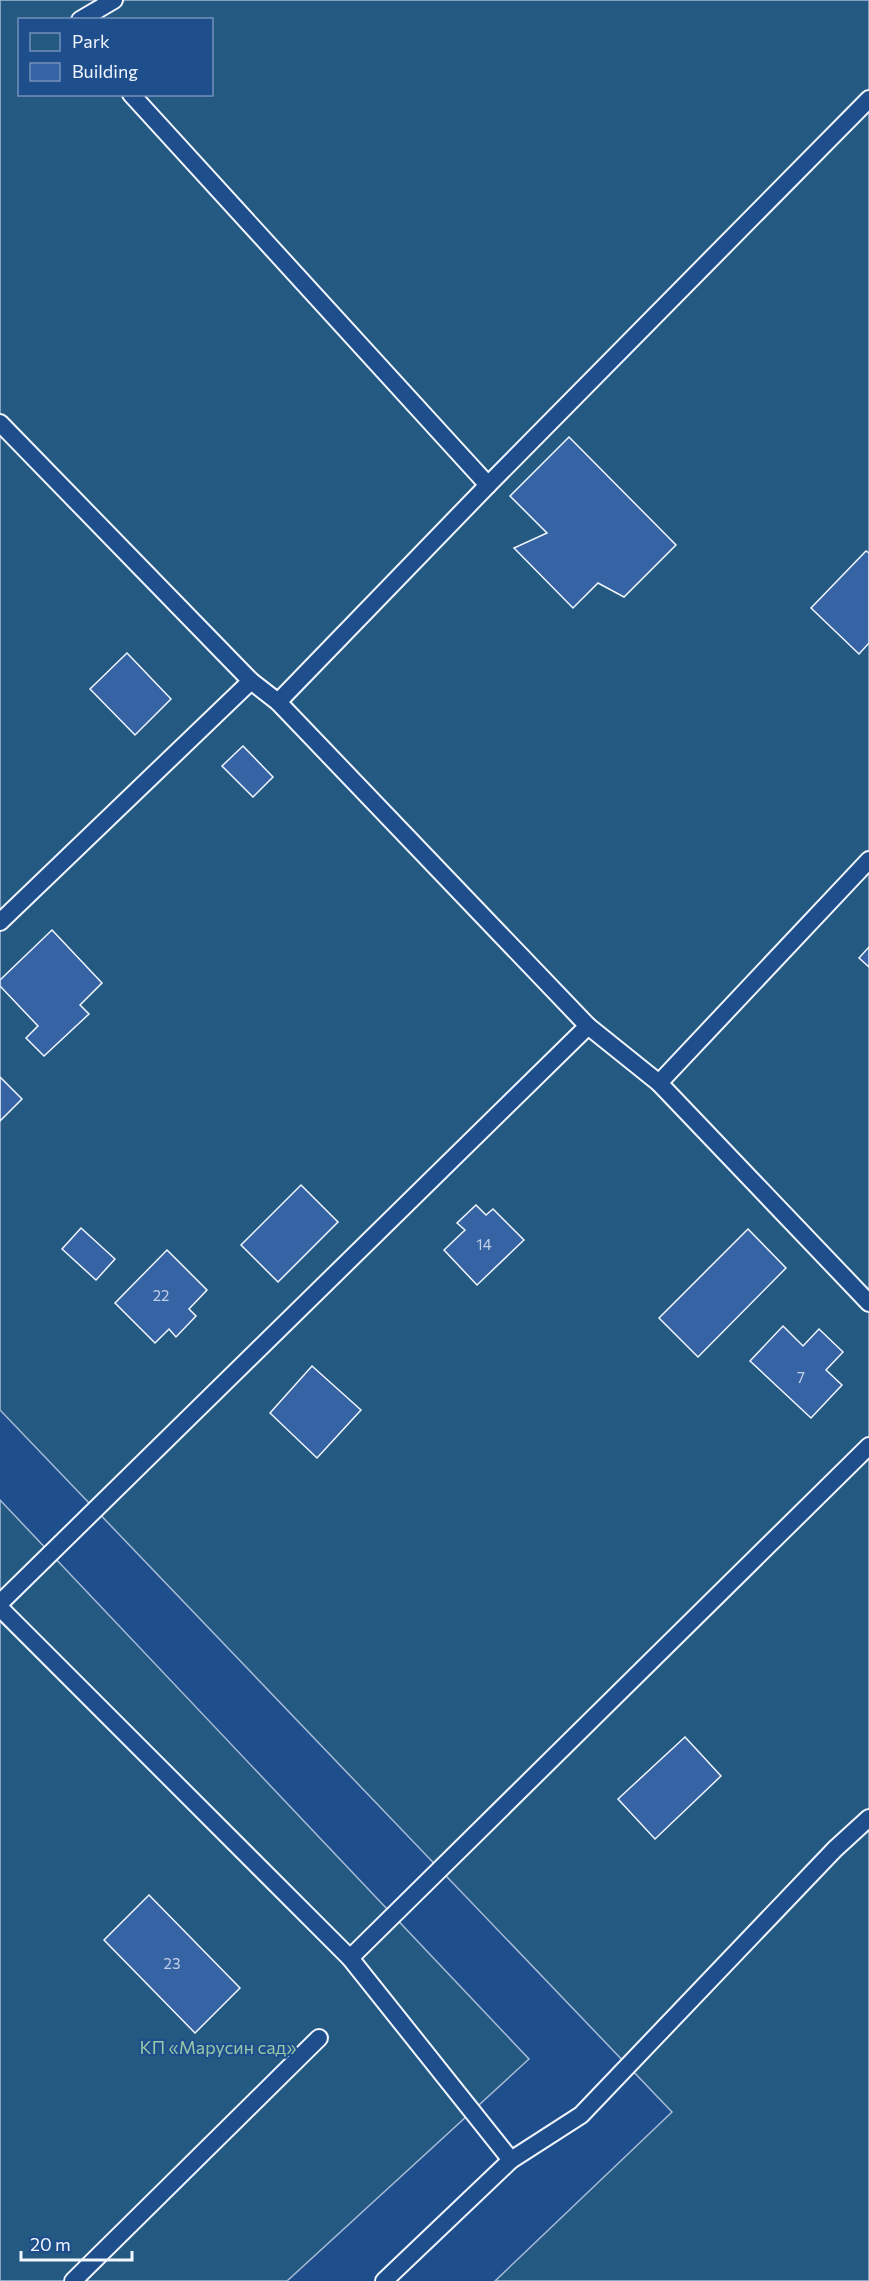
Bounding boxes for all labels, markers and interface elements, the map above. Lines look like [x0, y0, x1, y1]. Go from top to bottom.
legend [18, 18, 213, 96]
text: Park [72, 30, 110, 52]
text: Building [72, 60, 138, 82]
house number: 14 [476, 1235, 492, 1253]
house number: 22 [153, 1286, 169, 1304]
house number: 7 [797, 1368, 805, 1386]
house number: 23 [164, 1954, 180, 1972]
park label: КП «Марусин сад» [140, 2036, 296, 2058]
scale bar [21, 2224, 132, 2262]
text: 20 m [30, 2233, 71, 2255]

